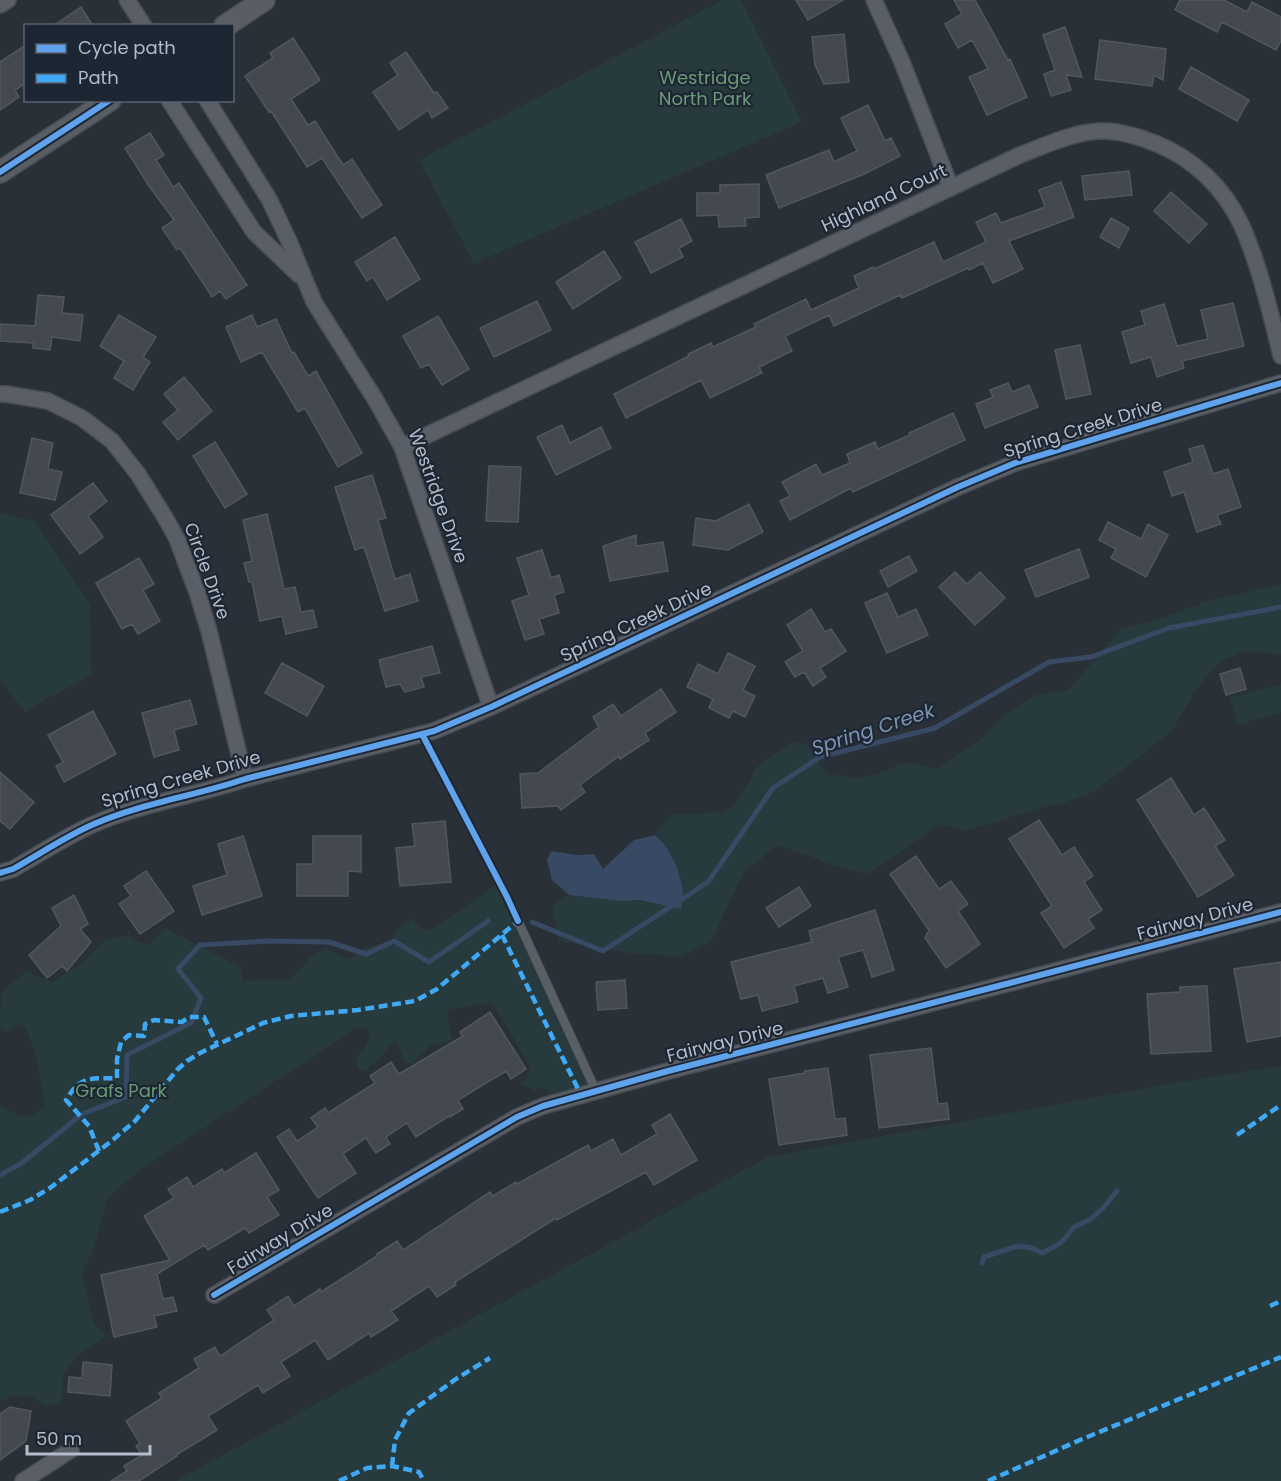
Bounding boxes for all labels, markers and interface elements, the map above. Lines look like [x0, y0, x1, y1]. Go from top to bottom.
legend [24, 24, 234, 102]
text: Cycle path [78, 35, 176, 60]
text: Path [78, 65, 119, 90]
park label: Westridge North Park [659, 65, 752, 111]
street label: Highland Court [817, 158, 951, 238]
street label: Spring Creek Drive [1001, 392, 1165, 464]
street label: Westridge Drive [403, 425, 474, 566]
street label: Circle Drive [178, 519, 237, 623]
street label: Spring Creek Drive [556, 575, 716, 668]
water label: Spring Creek [808, 695, 940, 762]
street label: Spring Creek Drive [98, 744, 263, 813]
street label: Fairway Drive [1134, 891, 1256, 946]
street label: Fairway Drive [664, 1015, 786, 1068]
park label: Grafs Park [75, 1078, 168, 1103]
street label: Fairway Drive [222, 1197, 337, 1280]
scale bar [27, 1418, 150, 1456]
text: 50 m [36, 1426, 82, 1451]

